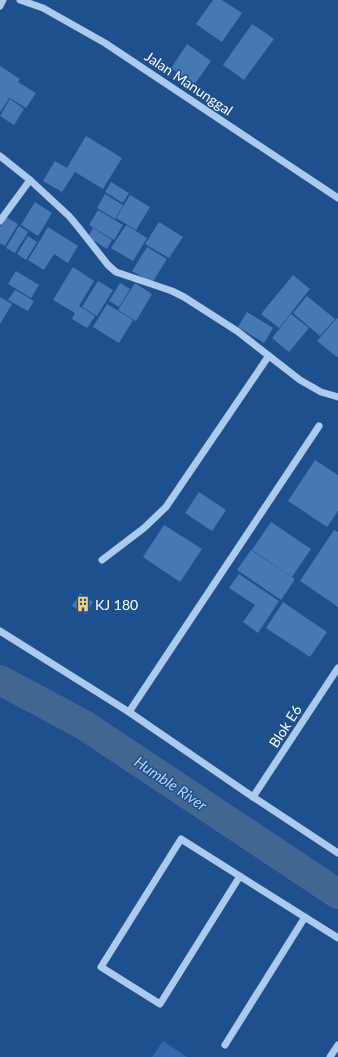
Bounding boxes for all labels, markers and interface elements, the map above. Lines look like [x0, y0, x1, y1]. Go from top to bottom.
street label: Jalan Manunggal [142, 47, 236, 119]
building icon: KJ 180 [74, 595, 92, 613]
place label: KJ 180 [95, 596, 138, 613]
street label: Blok E6 [265, 702, 305, 750]
water label: Humble River [131, 752, 211, 814]

